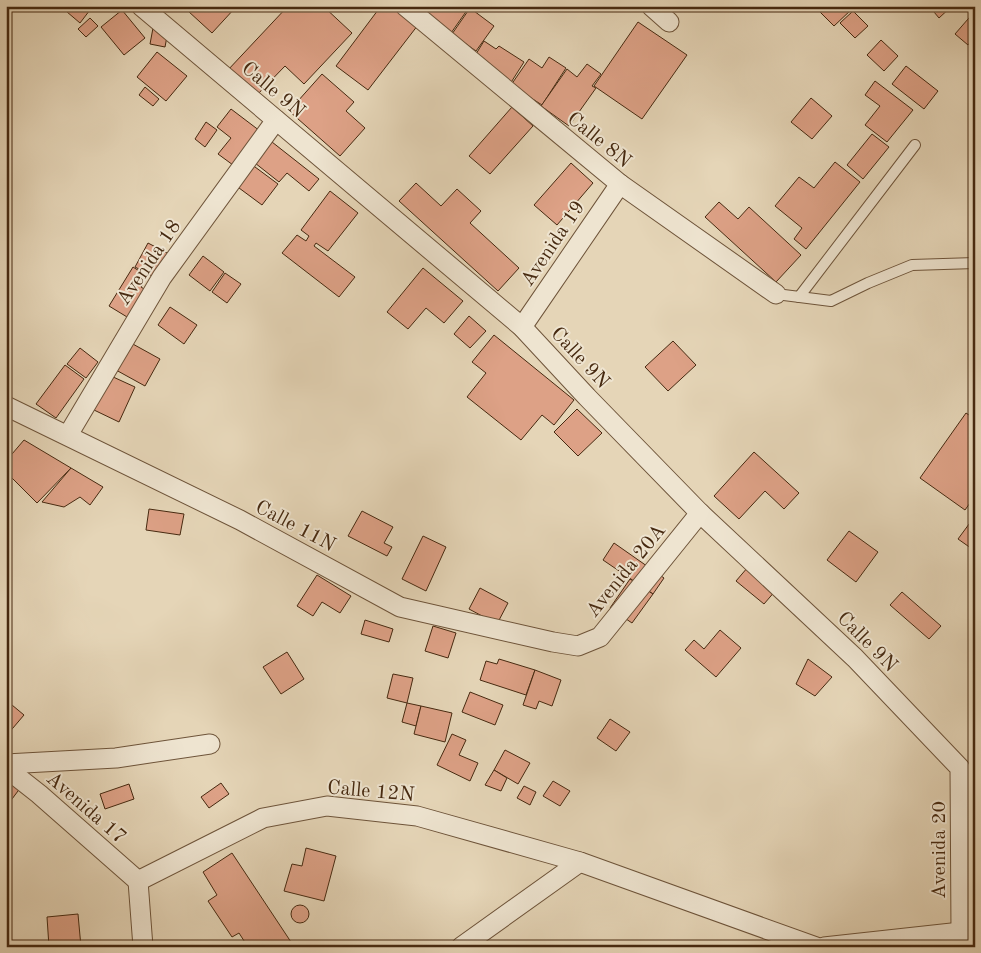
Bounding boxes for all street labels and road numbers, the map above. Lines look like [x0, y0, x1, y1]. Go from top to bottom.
street label: Calle 9N [237, 58, 308, 123]
street label: Calle 8N [563, 109, 635, 172]
street label: Avenida 19 [518, 198, 589, 290]
street label: Avenida 18 [114, 217, 185, 309]
street label: Calle 9N [546, 324, 613, 393]
street label: Calle 11N [252, 497, 338, 556]
street label: Avenida 20A [583, 521, 670, 622]
street label: Calle 9N [833, 609, 900, 676]
street label: Avenida 17 [42, 769, 129, 848]
street label: Calle 12N [326, 778, 415, 806]
street label: Avenida 20 [930, 801, 950, 899]

